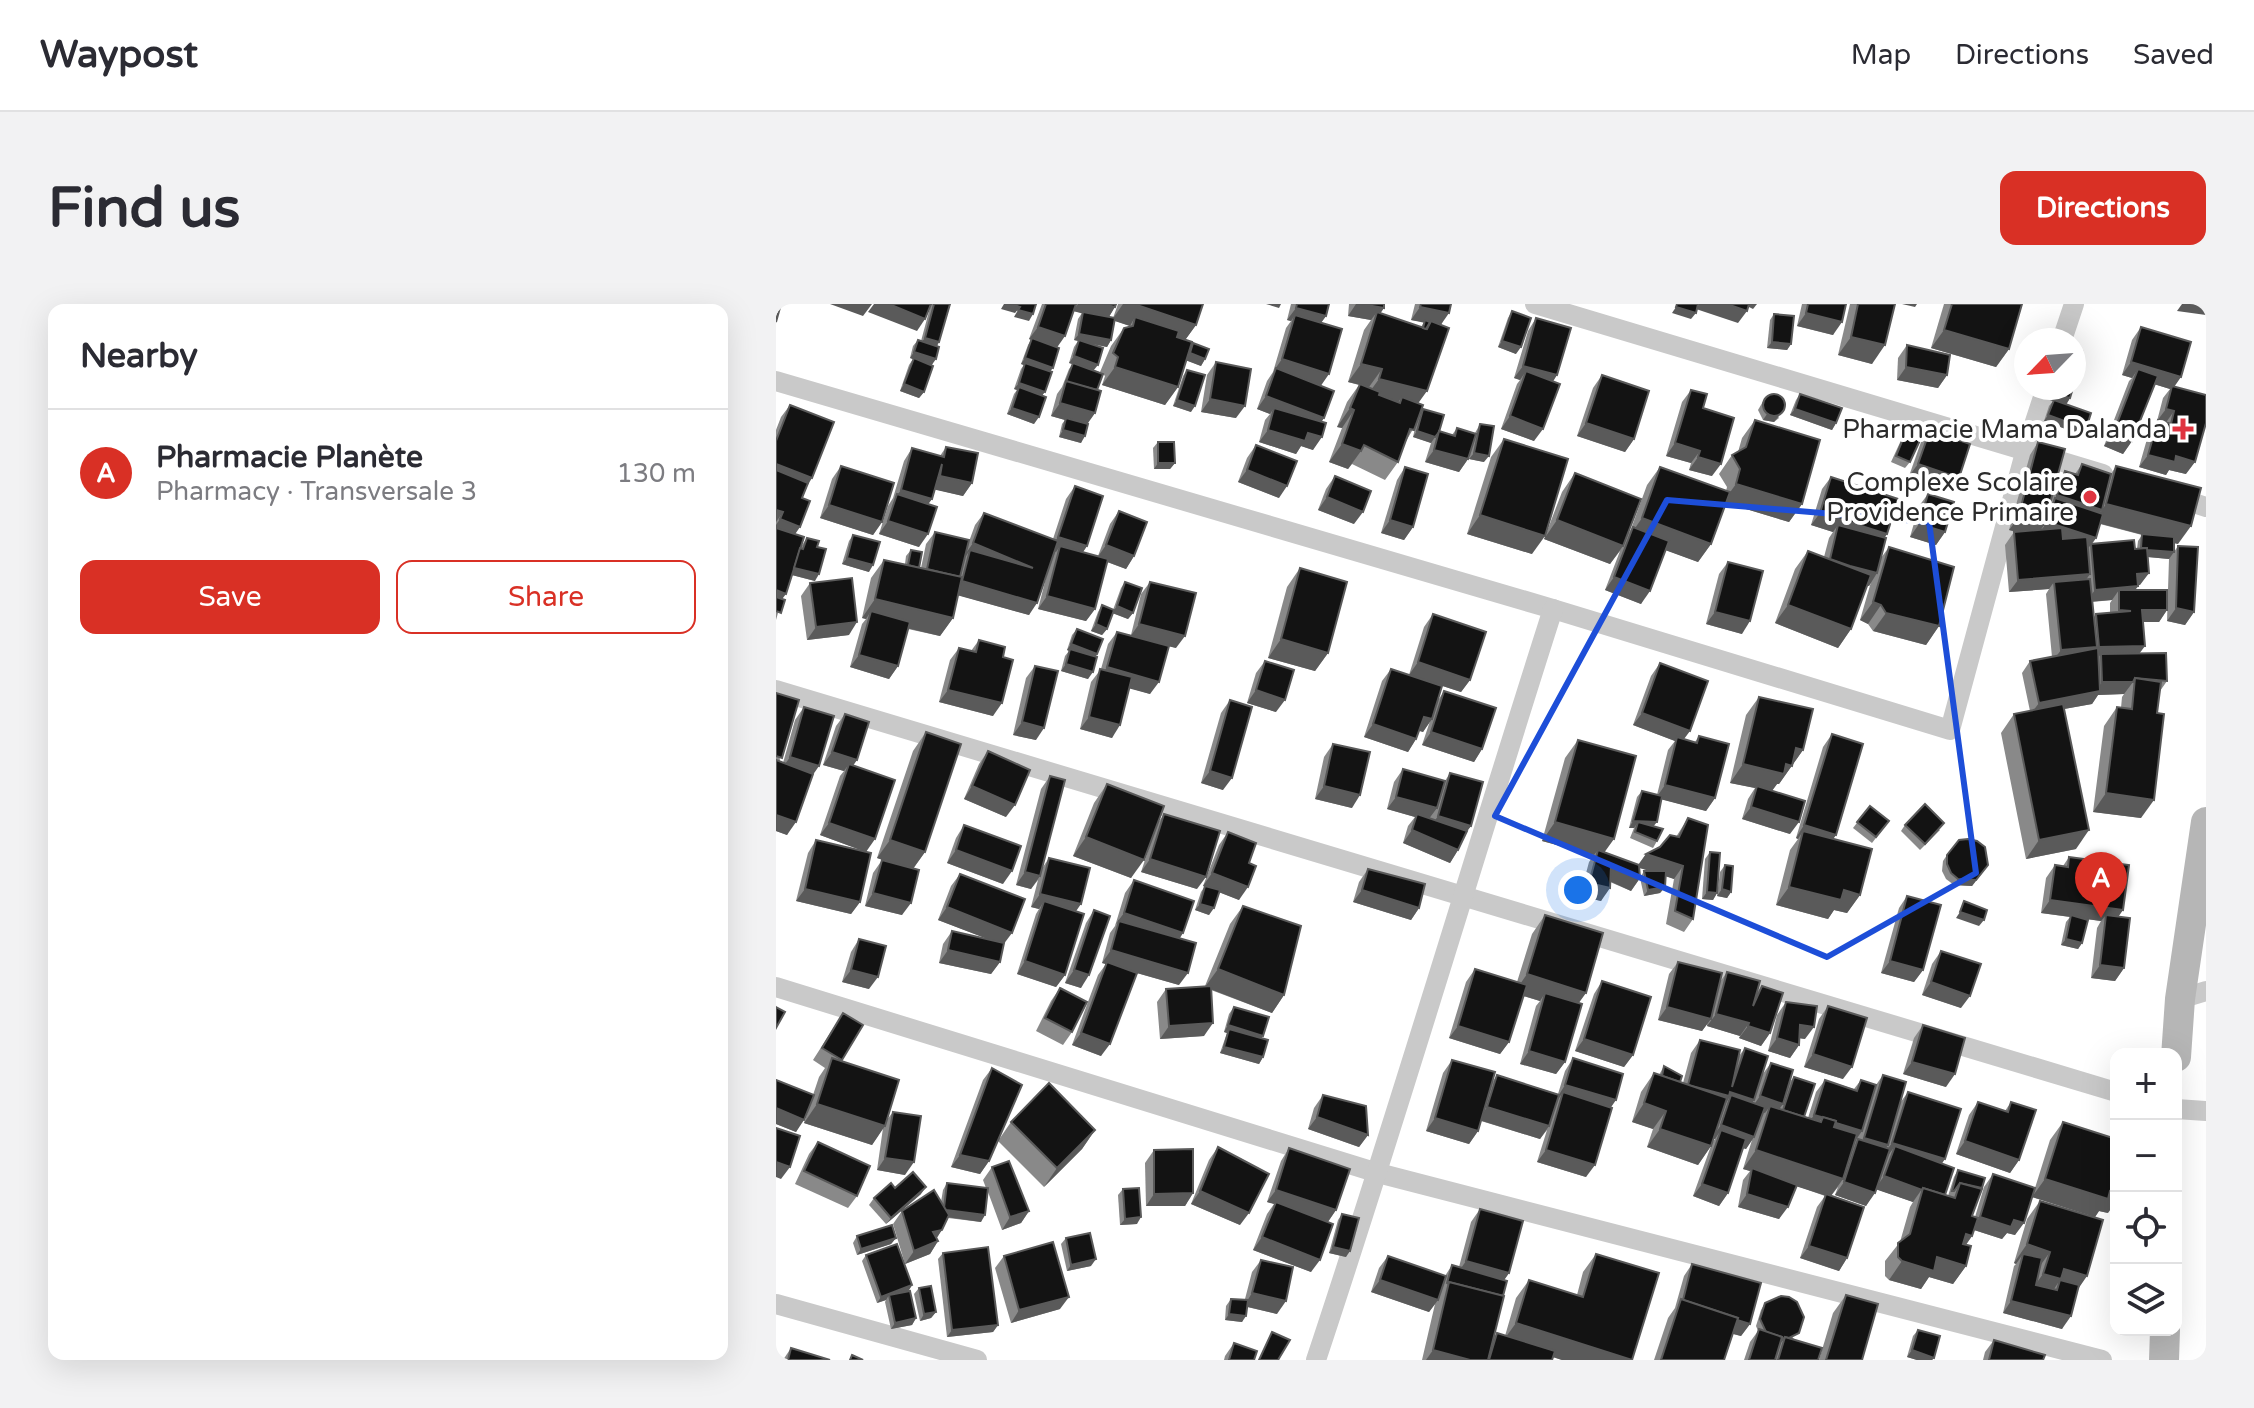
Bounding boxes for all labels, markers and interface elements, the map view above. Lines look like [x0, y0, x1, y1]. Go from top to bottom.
text: Waypost [40, 32, 198, 78]
text: Map [1851, 38, 1911, 72]
text: Directions [1955, 38, 2089, 72]
text: Saved [2133, 38, 2214, 72]
button: Directions [2000, 171, 2206, 245]
text: Find us [48, 175, 240, 242]
north arrow [2014, 328, 2086, 400]
text: Nearby [80, 336, 198, 377]
place label: Pharmacie Mama Dalanda [1842, 414, 2167, 445]
marker: Pharmacie Mama Dalanda [2174, 420, 2192, 438]
text: Pharmacie Planète [156, 439, 423, 476]
text: A [96, 458, 116, 489]
text: 130 m [616, 458, 696, 489]
place label: Complexe Scolaire Providence Primaire [1826, 467, 2074, 528]
text: Pharmacy · Transversale 3 [156, 476, 477, 507]
marker: Complexe Scolaire Providence Primaire [2081, 488, 2099, 506]
button: Save [80, 560, 380, 634]
button: Share [396, 560, 696, 634]
pin: A [2075, 852, 2127, 918]
your location [1558, 870, 1598, 910]
map controls [2110, 1048, 2182, 1336]
button: + [2110, 1048, 2182, 1120]
button: − [2110, 1120, 2182, 1192]
button: locate [2110, 1192, 2182, 1264]
button: layers [2110, 1264, 2182, 1336]

